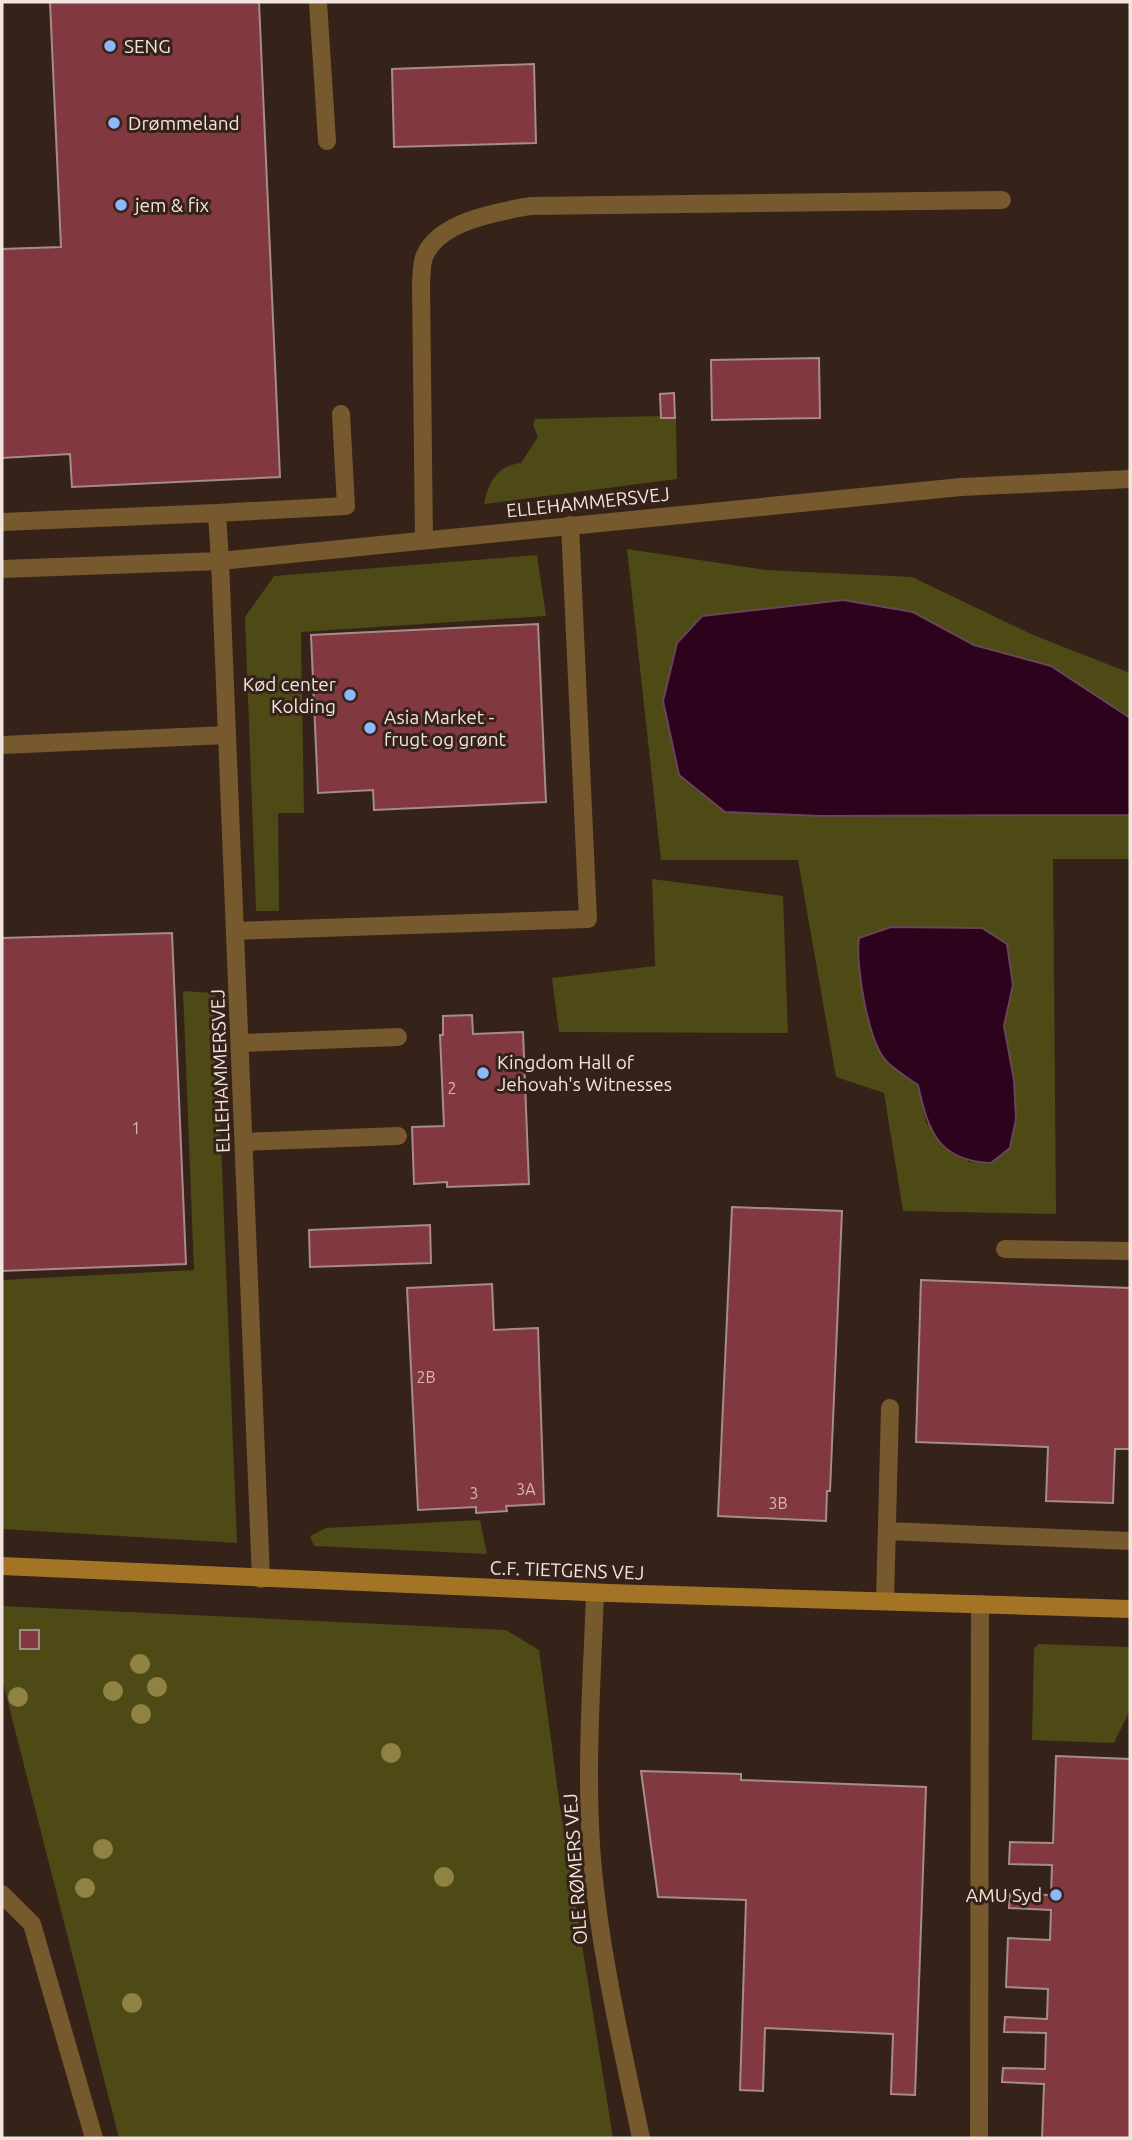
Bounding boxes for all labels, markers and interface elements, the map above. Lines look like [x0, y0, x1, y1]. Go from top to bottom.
place label: SENG [124, 35, 171, 57]
marker: SENG [102, 38, 118, 54]
place label: Drømmeland [128, 112, 240, 134]
marker: Drømmeland [106, 115, 122, 131]
place label: jem & fix [133, 194, 209, 216]
marker: jem & fix [113, 197, 129, 213]
street label: ELLEHAMMERSVEJ [505, 482, 671, 522]
place label: Kød center Kolding [243, 673, 336, 717]
marker: Kød center Kolding [342, 687, 358, 703]
place label: Asia Market - frugt og grønt [384, 706, 506, 750]
marker: Asia Market - frugt og grønt [362, 720, 378, 736]
street label: ELLEHAMMERSVEJ [206, 989, 234, 1153]
place label: Kingdom Hall of Jehovah's Witnesses [497, 1051, 672, 1095]
marker: Kingdom Hall of Jehovah's Witnesses [475, 1065, 491, 1081]
house number: 2 [447, 1079, 457, 1097]
house number: 1 [131, 1119, 141, 1137]
house number: 2B [416, 1368, 436, 1386]
house number: 3A [516, 1480, 536, 1498]
house number: 3 [469, 1484, 479, 1502]
house number: 3B [768, 1494, 788, 1512]
street label: C.F. TIETGENS VEJ [489, 1556, 645, 1584]
street label: OLE RØMERS VEJ [559, 1793, 591, 1945]
place label: AMU Syd [966, 1884, 1042, 1906]
marker: AMU Syd [1048, 1887, 1064, 1903]

